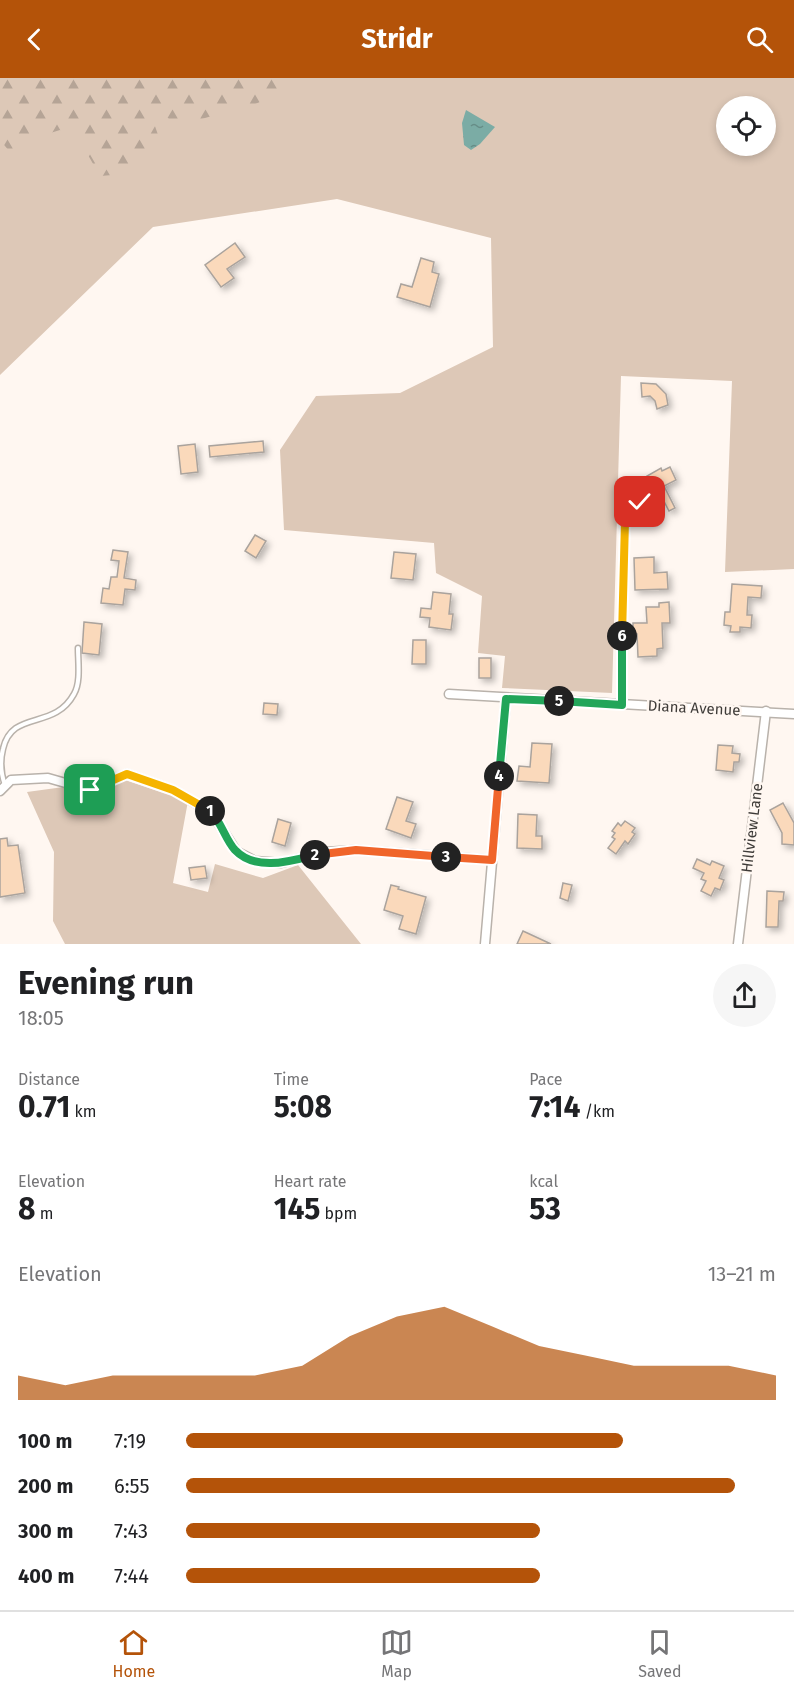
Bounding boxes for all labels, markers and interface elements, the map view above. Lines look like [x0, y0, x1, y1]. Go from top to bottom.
icon: back [18, 23, 51, 56]
text: Stridr [361, 23, 433, 55]
icon: search [743, 23, 776, 56]
map controls [716, 96, 776, 156]
button: locate [716, 96, 776, 156]
pin [614, 476, 665, 527]
icon: check [623, 485, 656, 518]
pin: 6 [607, 621, 637, 651]
text: 6 [617, 626, 627, 645]
pin: 5 [544, 686, 574, 716]
text: 5 [555, 691, 563, 710]
street label: Diana Avenue [647, 697, 741, 719]
pin: 4 [484, 761, 514, 791]
pin [64, 764, 115, 815]
text: 4 [494, 766, 504, 785]
icon: arrive [73, 773, 106, 806]
street label: Hillview Lane [738, 782, 766, 874]
pin: 1 [195, 796, 225, 826]
text: 1 [206, 801, 214, 820]
pin: 2 [300, 840, 330, 870]
pin: 3 [431, 842, 461, 872]
text: 2 [311, 845, 319, 864]
text: 3 [442, 847, 450, 866]
text: Evening run [18, 963, 194, 1003]
button: share [713, 964, 776, 1027]
text: 18:05 [18, 1006, 64, 1030]
text: Distance [18, 1070, 80, 1089]
text: Time [274, 1070, 309, 1089]
text: Pace [529, 1070, 563, 1089]
text: 0.71 [18, 1089, 70, 1125]
text: 5:08 [274, 1089, 332, 1125]
text: 7:14 [529, 1089, 580, 1125]
text: km [70, 1102, 96, 1121]
text: /km [580, 1102, 615, 1121]
text: Elevation [18, 1172, 85, 1191]
text: Heart rate [274, 1172, 347, 1191]
text: kcal [529, 1172, 558, 1191]
text: 8 [18, 1191, 35, 1227]
text: 145 [274, 1191, 320, 1227]
text: 53 [529, 1191, 561, 1227]
text: m [35, 1204, 53, 1223]
text: bpm [320, 1204, 357, 1223]
text: Elevation [18, 1262, 102, 1286]
text: 13–21 m [708, 1262, 776, 1286]
text: 100 m [18, 1429, 72, 1453]
text: 7:19 [114, 1429, 146, 1453]
text: 200 m [18, 1474, 73, 1498]
text: 6:55 [114, 1474, 149, 1498]
text: 300 m [18, 1519, 73, 1543]
text: 7:43 [114, 1519, 148, 1543]
text: 400 m [18, 1564, 74, 1588]
text: 7:44 [114, 1564, 149, 1588]
tab: Home [113, 1626, 155, 1681]
tab: Map [380, 1626, 413, 1681]
tab: Saved [638, 1626, 681, 1681]

